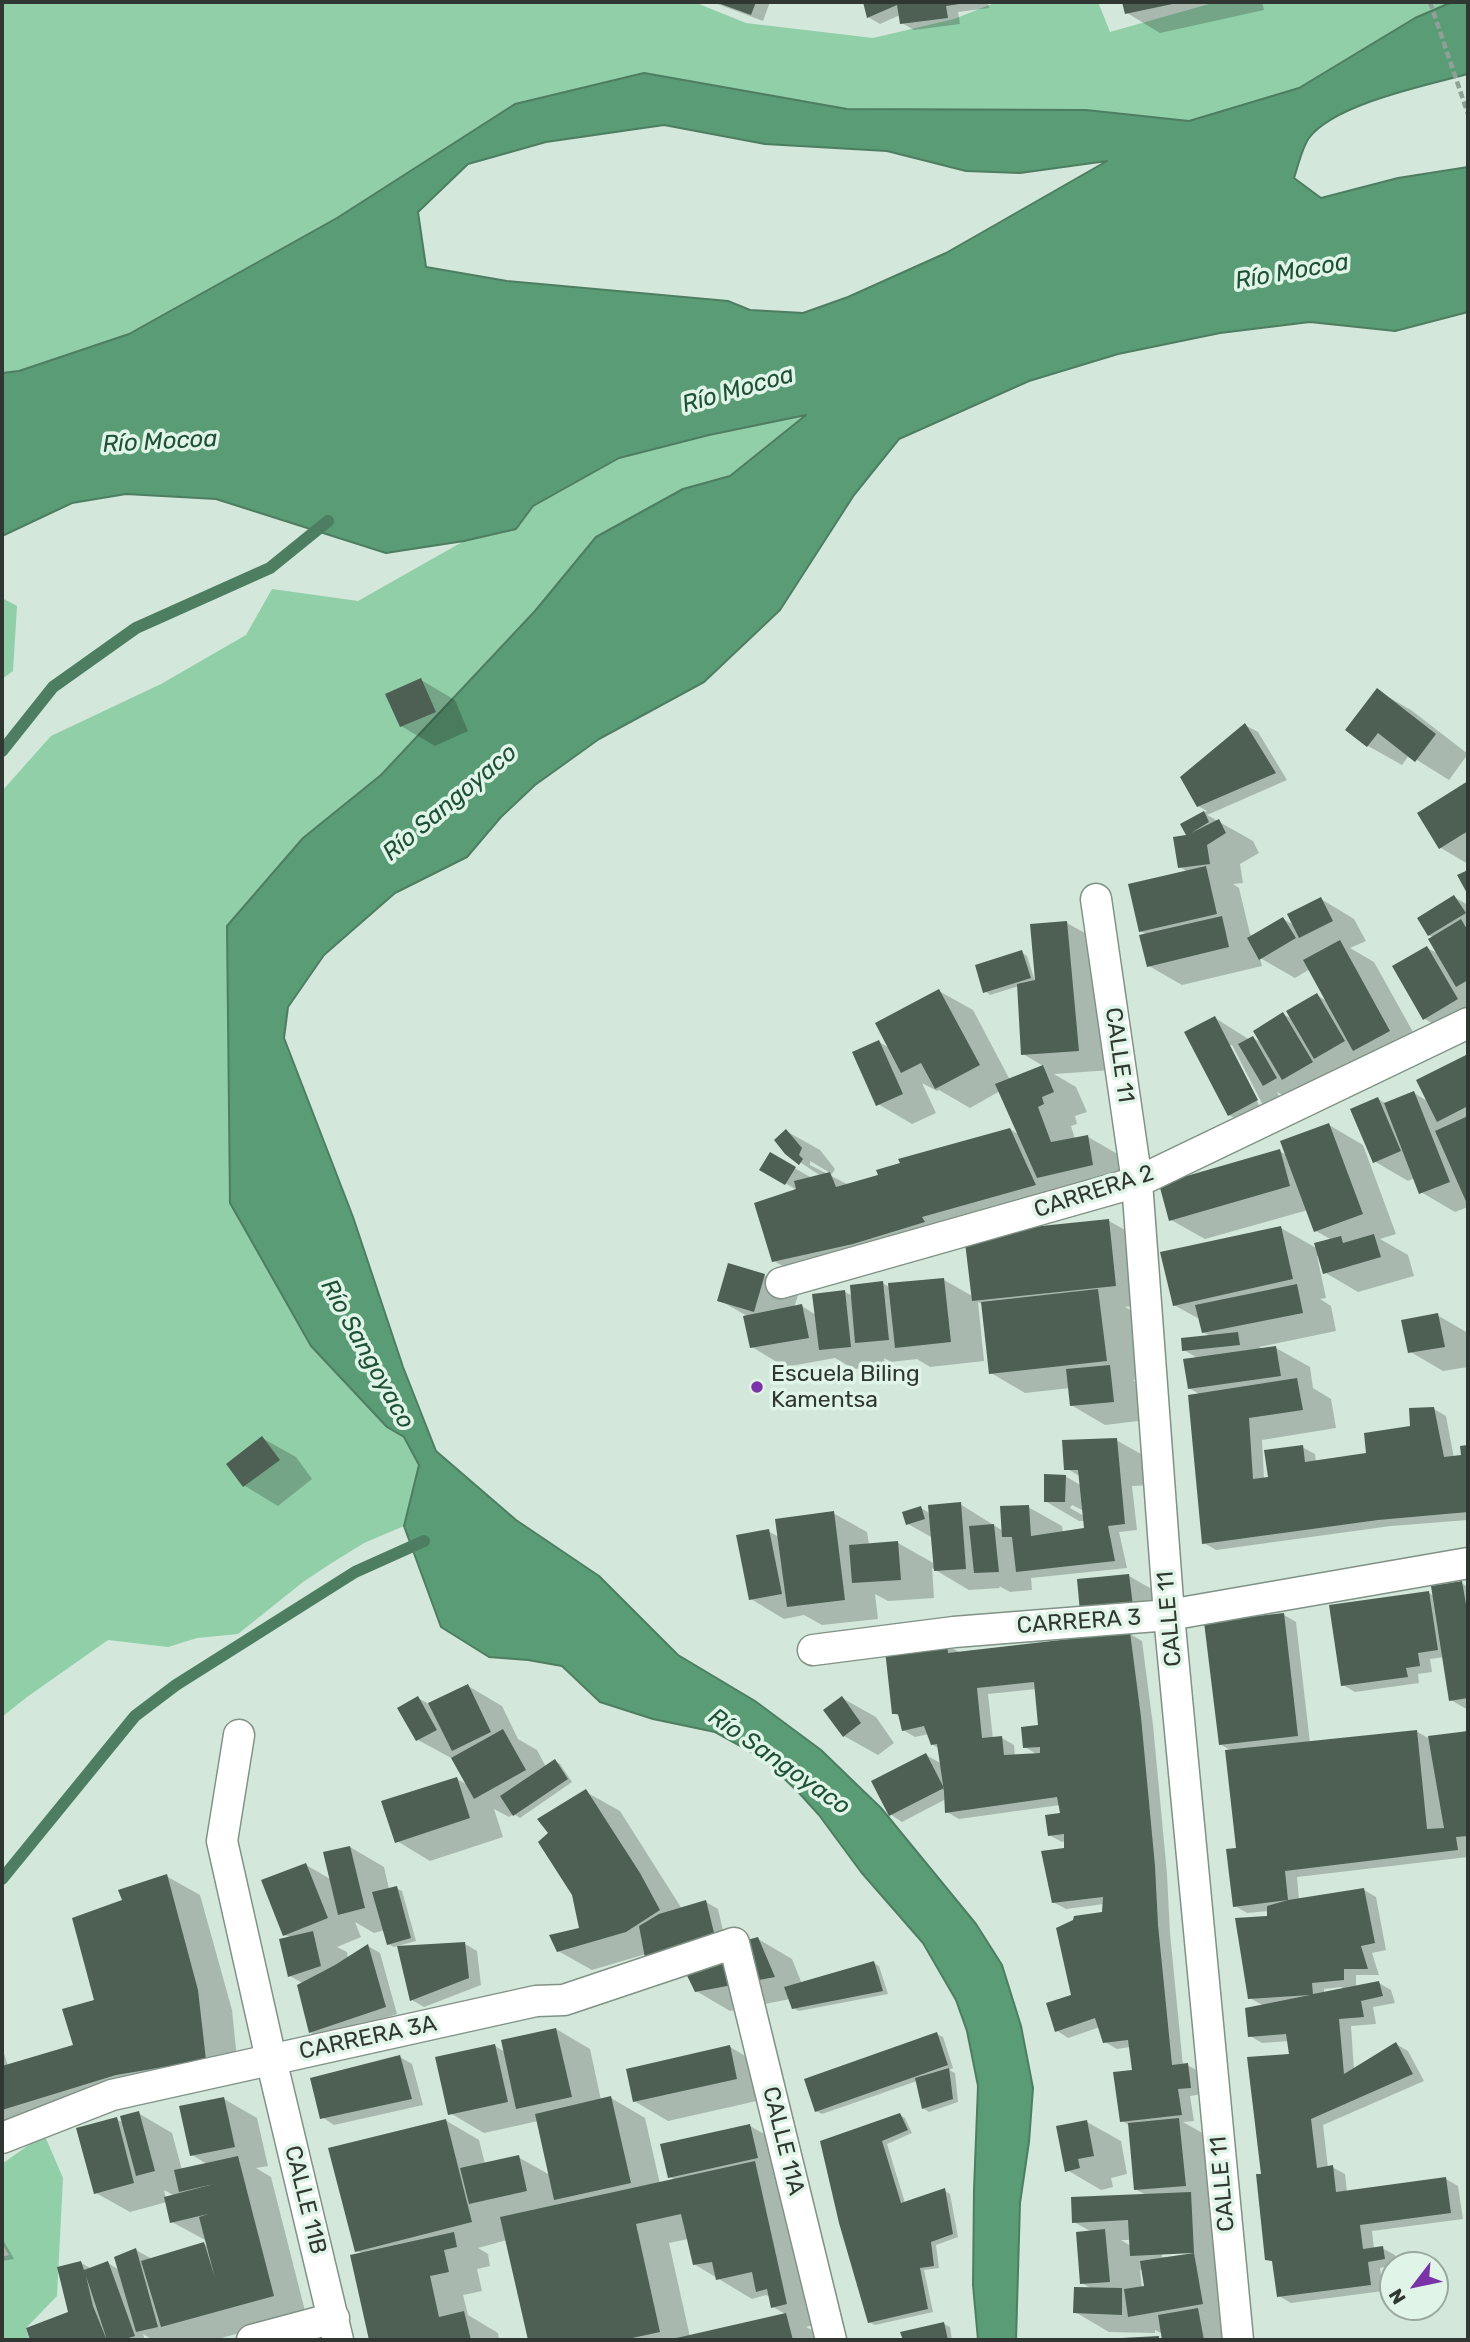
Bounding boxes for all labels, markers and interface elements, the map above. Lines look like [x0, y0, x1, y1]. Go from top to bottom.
water label: Río Mocoa [1233, 248, 1351, 296]
water label: Río Mocoa [679, 360, 797, 420]
water label: Río Mocoa [102, 425, 218, 459]
water label: Río Sangoyaco [377, 738, 523, 868]
street label: CALLE 11 [1099, 1006, 1139, 1104]
street label: CARRERA 2 [1031, 1160, 1157, 1224]
water label: Río Sangoyaco [314, 1274, 420, 1434]
place label: Escuela Biling Kamentsa [771, 1360, 920, 1414]
marker: Escuela Biling Kamentsa [749, 1379, 765, 1395]
street label: CALLE 11 [1152, 1570, 1188, 1668]
street label: CARRERA 3 [1016, 1604, 1142, 1640]
water label: Río Sangoyaco [703, 1702, 855, 1822]
street label: CARRERA 3A [297, 2010, 439, 2066]
street label: CALLE 11A [756, 2084, 810, 2198]
street label: CALLE 11 [1205, 2135, 1241, 2233]
street label: CALLE 11B [278, 2143, 332, 2257]
north arrow [1379, 2251, 1449, 2321]
text: N [1384, 2284, 1411, 2308]

